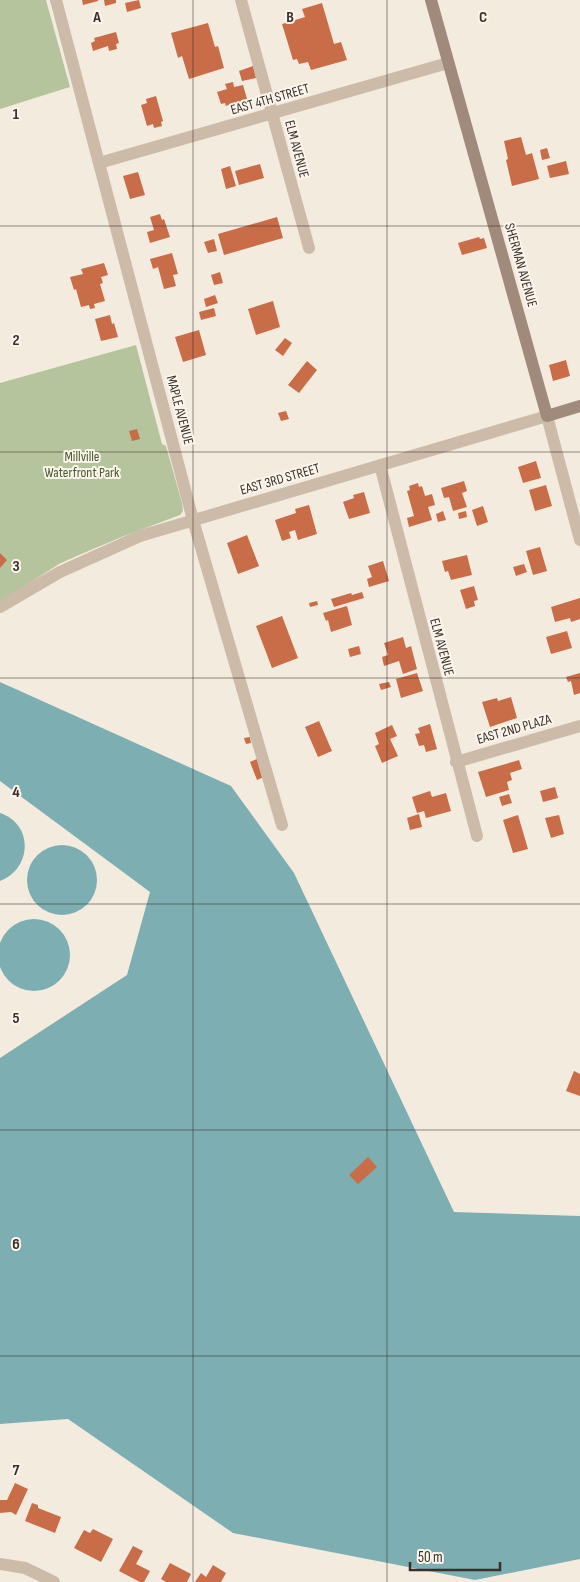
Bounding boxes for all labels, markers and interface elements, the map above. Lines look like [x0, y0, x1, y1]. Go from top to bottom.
text: A [92, 8, 101, 27]
text: B [286, 8, 294, 27]
text: C [479, 8, 487, 27]
street label: EAST 4TH STREET [229, 80, 312, 118]
text: 1 [13, 105, 20, 124]
street label: ELM AVENUE [281, 118, 313, 180]
street label: SHERMAN AVENUE [501, 221, 541, 309]
text: 2 [12, 331, 20, 350]
street label: MAPLE AVENUE [163, 374, 197, 447]
park label: Millville Waterfront Park [45, 448, 120, 481]
street label: EAST 3RD STREET [238, 459, 322, 498]
text: 3 [12, 557, 20, 576]
street label: ELM AVENUE [426, 616, 458, 678]
street label: EAST 2ND PLAZA [475, 710, 554, 748]
text: 4 [12, 783, 20, 802]
text: 5 [12, 1009, 20, 1028]
text: 6 [12, 1235, 20, 1254]
text: 7 [13, 1461, 20, 1480]
scale bar [410, 1540, 500, 1572]
text: 50 m [418, 1548, 443, 1567]

